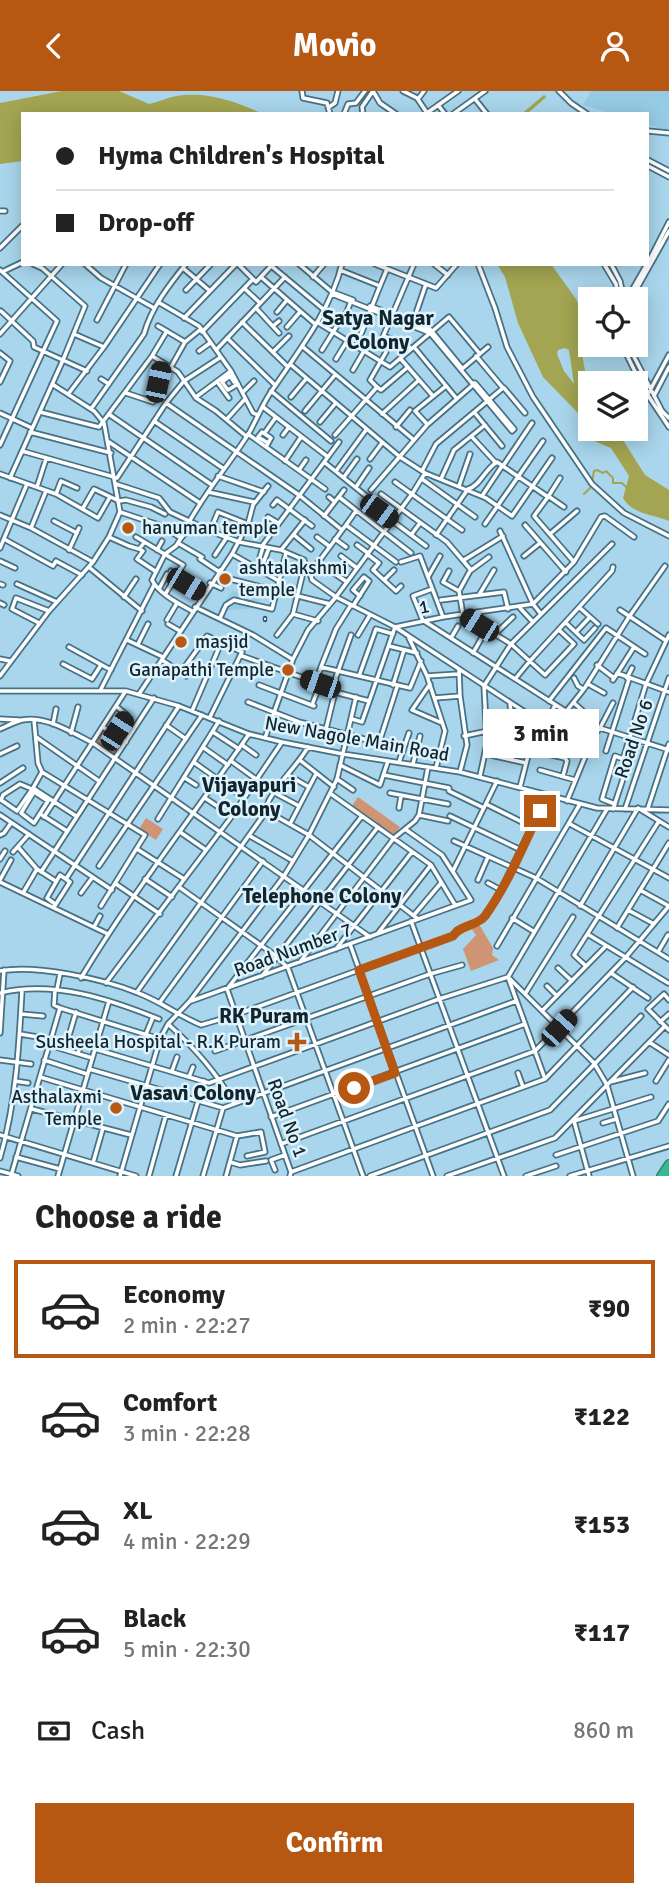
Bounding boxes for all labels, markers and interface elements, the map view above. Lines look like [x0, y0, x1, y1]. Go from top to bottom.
text: Movio [292, 26, 377, 65]
icon: back [35, 27, 73, 65]
icon: person [596, 27, 634, 65]
text: Hyma Children's Hospital [98, 140, 385, 172]
text: Drop-off [98, 207, 194, 239]
map controls [578, 287, 648, 441]
button: locate [578, 287, 648, 357]
district label: Satya Nagar Colony [322, 305, 434, 355]
car [144, 359, 173, 405]
button: layers [578, 371, 648, 441]
car [356, 490, 403, 532]
place label: hanuman temple [142, 516, 278, 540]
marker: hanuman temple [120, 520, 136, 536]
place label: ashtalakshmi temple [239, 556, 347, 602]
car [163, 564, 210, 604]
marker: ashtalakshmi temple [217, 571, 233, 587]
street label: 1 [416, 594, 432, 620]
car [456, 605, 503, 645]
place label: masjid [195, 630, 249, 654]
marker: masjid [173, 634, 189, 650]
place label: Ganapathi Temple [129, 658, 274, 682]
marker: Ganapathi Temple [280, 662, 296, 678]
car [297, 667, 344, 701]
street label: Road No 6 [609, 696, 659, 782]
car [97, 708, 138, 754]
callout: 3 min [482, 709, 598, 759]
street label: New Nagole Main Road [263, 711, 451, 767]
text: 3 min [513, 719, 569, 748]
district label: Vijayapuri Colony [202, 772, 296, 822]
route end [524, 795, 556, 827]
district label: Telephone Colony [243, 883, 402, 909]
street label: Road Number 7 [231, 917, 355, 983]
district label: RK Puram [219, 1003, 309, 1029]
car [538, 1005, 581, 1051]
place label: Susheela Hospital - R.K Puram [35, 1030, 281, 1054]
marker: Susheela Hospital - R.K Puram [287, 1032, 307, 1052]
route start [338, 1072, 370, 1104]
street label: Road No 1 [262, 1075, 312, 1161]
district label: Vasavi Colony [130, 1080, 256, 1106]
place label: Asthalaxmi Temple [11, 1085, 102, 1131]
marker: Asthalaxmi Temple [108, 1100, 124, 1116]
text: Choose a ride [35, 1198, 222, 1237]
icon: car [39, 1278, 102, 1341]
text: Economy [123, 1279, 225, 1311]
text: ₹90 [588, 1293, 630, 1325]
text: 2 min · 22:27 [123, 1311, 251, 1340]
icon: car [39, 1386, 102, 1449]
text: Comfort [123, 1387, 217, 1419]
text: ₹122 [574, 1401, 630, 1433]
text: 3 min · 22:28 [123, 1419, 251, 1448]
icon: car [39, 1494, 102, 1557]
text: XL [123, 1495, 153, 1527]
text: ₹153 [574, 1509, 630, 1541]
text: 4 min · 22:29 [123, 1527, 251, 1556]
icon: car [39, 1602, 102, 1665]
text: Black [123, 1603, 186, 1635]
text: ₹117 [574, 1617, 630, 1649]
text: 5 min · 22:30 [123, 1635, 251, 1664]
icon: cash [35, 1712, 73, 1750]
text: Cash [91, 1715, 145, 1747]
text: 860 m [573, 1716, 634, 1745]
button: Confirm [35, 1803, 634, 1883]

